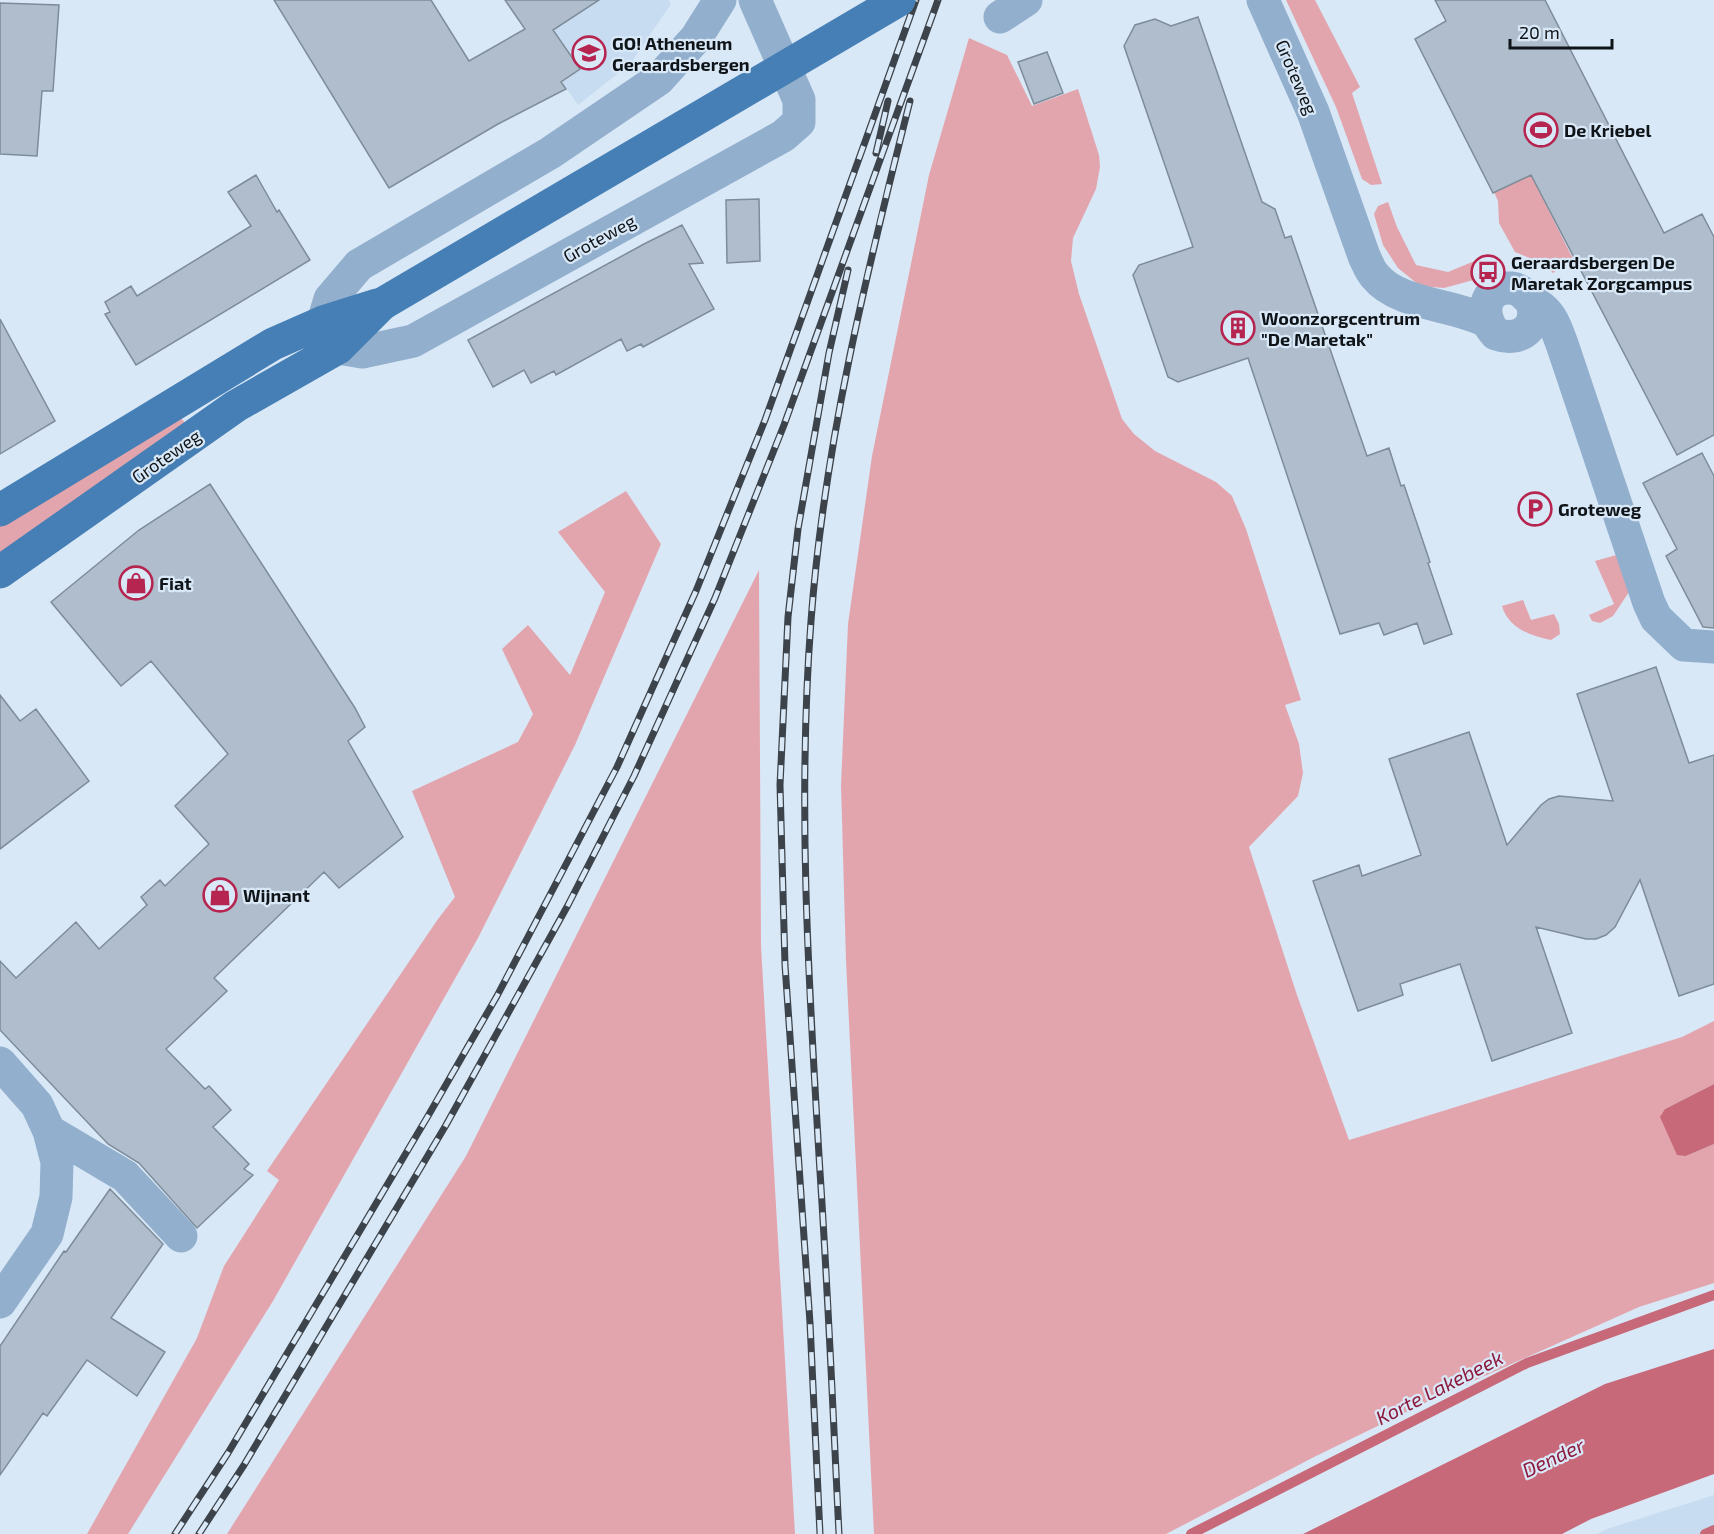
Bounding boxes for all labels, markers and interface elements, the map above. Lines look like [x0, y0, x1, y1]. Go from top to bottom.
scale bar [1510, 12, 1612, 50]
text: 20 m [1519, 21, 1560, 43]
place label: GO! Atheneum Geraardsbergen [612, 32, 750, 75]
school or university icon: GO! Atheneum Geraardsbergen [571, 35, 607, 71]
street label: Groteweg [1271, 36, 1323, 118]
sports icon: De Kriebel [1523, 112, 1559, 148]
place label: De Kriebel [1564, 119, 1651, 141]
street label: Groteweg [559, 209, 639, 267]
place label: Geraardsbergen De Maretak Zorgcampus [1511, 251, 1692, 294]
bus stop icon: Geraardsbergen De Maretak Zorgcampus [1470, 254, 1506, 290]
place label: Woonzorgcentrum "De Maretak" [1261, 307, 1420, 350]
building icon: Woonzorgcentrum "De Maretak" [1220, 310, 1256, 346]
street label: Groteweg [127, 424, 205, 488]
parking icon: Groteweg [1517, 491, 1553, 527]
place label: Groteweg [1558, 498, 1642, 520]
shop icon: Fiat [118, 565, 154, 601]
place label: Fiat [159, 572, 192, 594]
shop icon: Wijnant [202, 877, 238, 913]
place label: Wijnant [243, 884, 310, 906]
water label: Korte Lakebeek [1371, 1345, 1507, 1429]
water label: Dender [1518, 1432, 1589, 1482]

